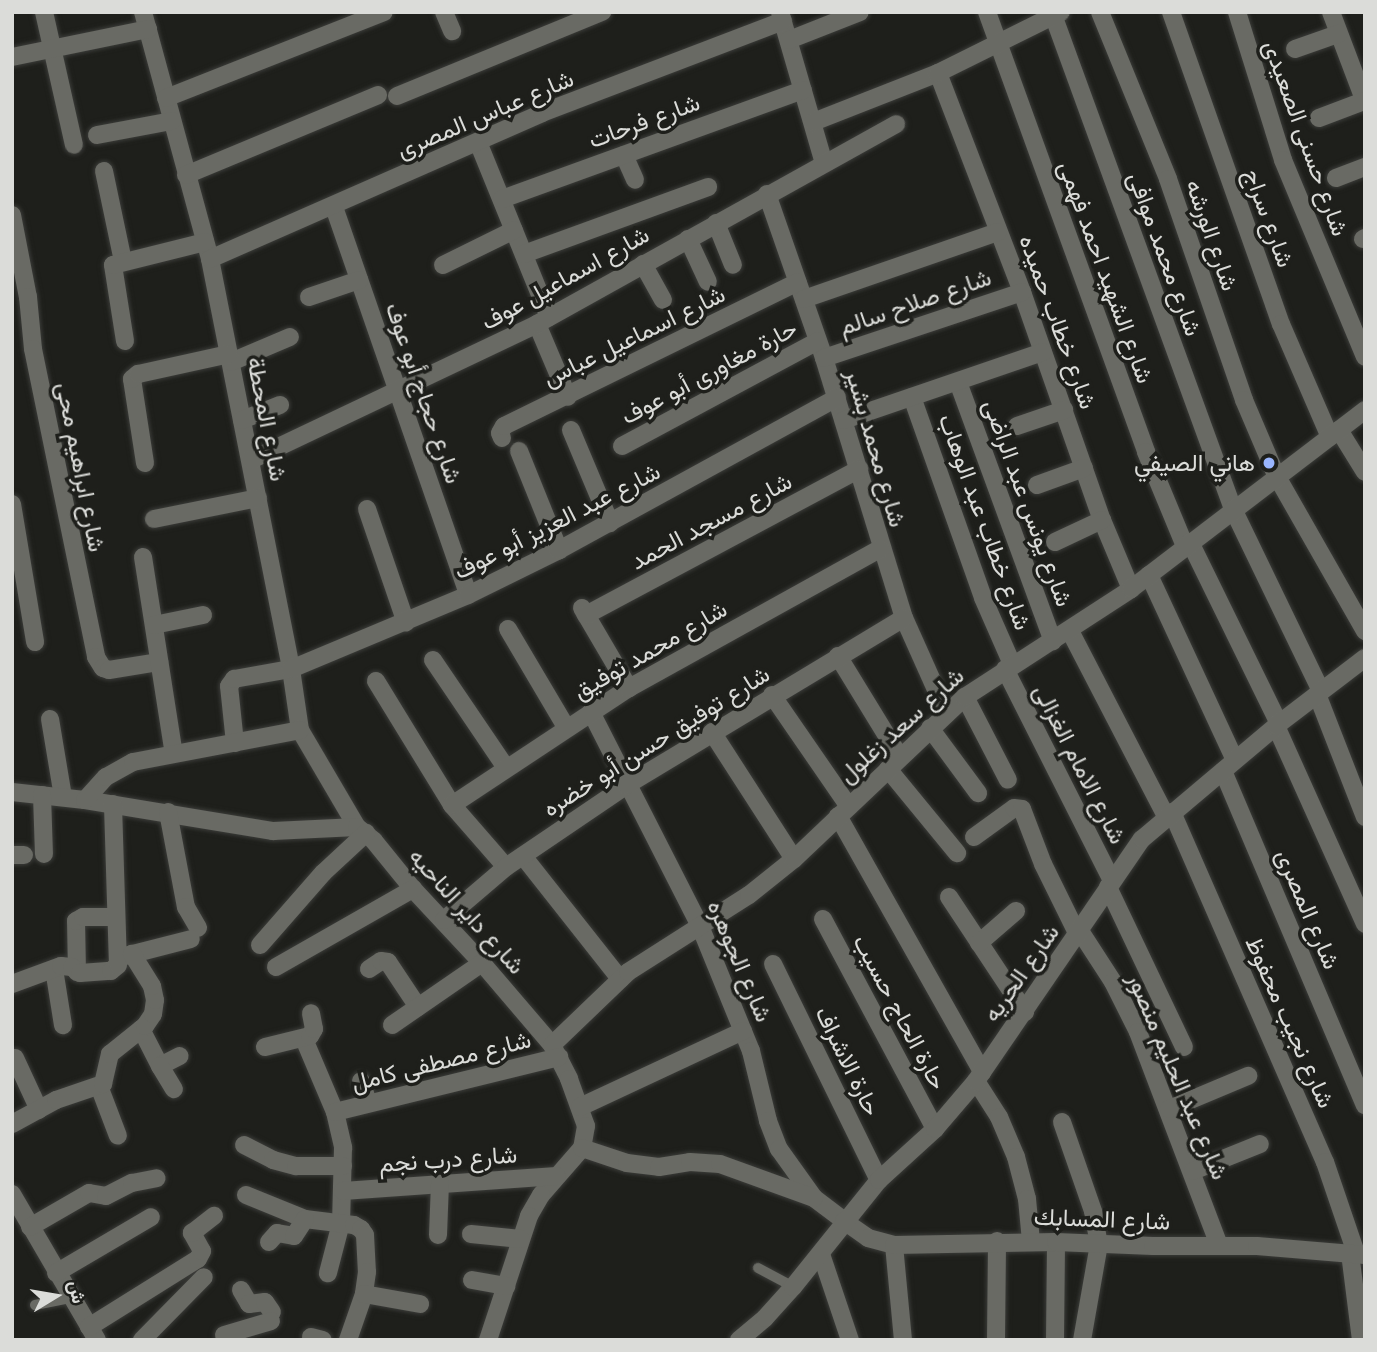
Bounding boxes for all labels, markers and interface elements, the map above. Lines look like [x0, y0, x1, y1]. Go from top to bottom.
street label: شارع حسنى الصعيدى [1257, 36, 1355, 240]
street label: شارع عباس المصرى [392, 64, 578, 164]
street label: شارع فرحات [584, 88, 704, 154]
street label: شارع الشهيد احمد فهمى [1052, 157, 1160, 387]
street label: شارع سراج [1238, 165, 1300, 271]
street label: شارع محمد موافى [1122, 168, 1208, 340]
street label: شارع الورشه [1180, 176, 1244, 294]
street label: شارع اسماعيل عوف [476, 220, 654, 336]
street label: شارع خطاب حميده [1013, 231, 1103, 413]
street label: شارع صلاح سالم [835, 263, 995, 341]
street label: شارع اسماعيل عباس [538, 279, 730, 393]
street label: شارع حجاج أبو عوف [380, 299, 468, 487]
street label: حارة مغاورى أبو عوف [616, 314, 802, 430]
street label: شارع المحطة [241, 354, 293, 484]
street label: شارع محمد بشير [840, 366, 912, 530]
street label: شارع ابراهيم محى [50, 380, 112, 554]
street label: شارع يونس عبد الراضى [977, 396, 1079, 610]
street label: شارع خطاب عبد الوهاب [933, 410, 1037, 634]
place label: هاني الصيفي [1134, 449, 1255, 477]
marker: هاني الصيفي [1261, 455, 1277, 471]
street label: شارع عبد العزيز أبو عوف [449, 456, 665, 586]
street label: شارع مسجد الحمد [625, 466, 797, 576]
street label: شارع محمد توفيق [568, 594, 732, 706]
street label: شارع توفيق حسن أبو خضره [537, 659, 775, 823]
street label: شارع سعد زغلول [832, 661, 970, 789]
street label: شارع الامام الغزالى [1027, 679, 1133, 849]
street label: شارع داير الناحيه [403, 842, 531, 980]
street label: شارع المصرى [1270, 845, 1346, 973]
street label: شارع الجوهره [701, 896, 779, 1026]
street label: شارع الحريه [977, 919, 1065, 1027]
street label: حارة الحاج حسيب [847, 930, 953, 1094]
street label: شارع نجيب محفوظ [1239, 932, 1341, 1112]
street label: شارع عبد الحليم منصور [1121, 968, 1235, 1184]
street label: حارة الاشراف [809, 1001, 887, 1121]
street label: شارع مصطفى كامل [348, 1025, 534, 1097]
street label: شارع درب نجم [378, 1140, 518, 1178]
street label: شارع المسابك [1033, 1202, 1171, 1236]
north arrow [21, 1261, 91, 1331]
text: ش [63, 1278, 92, 1305]

